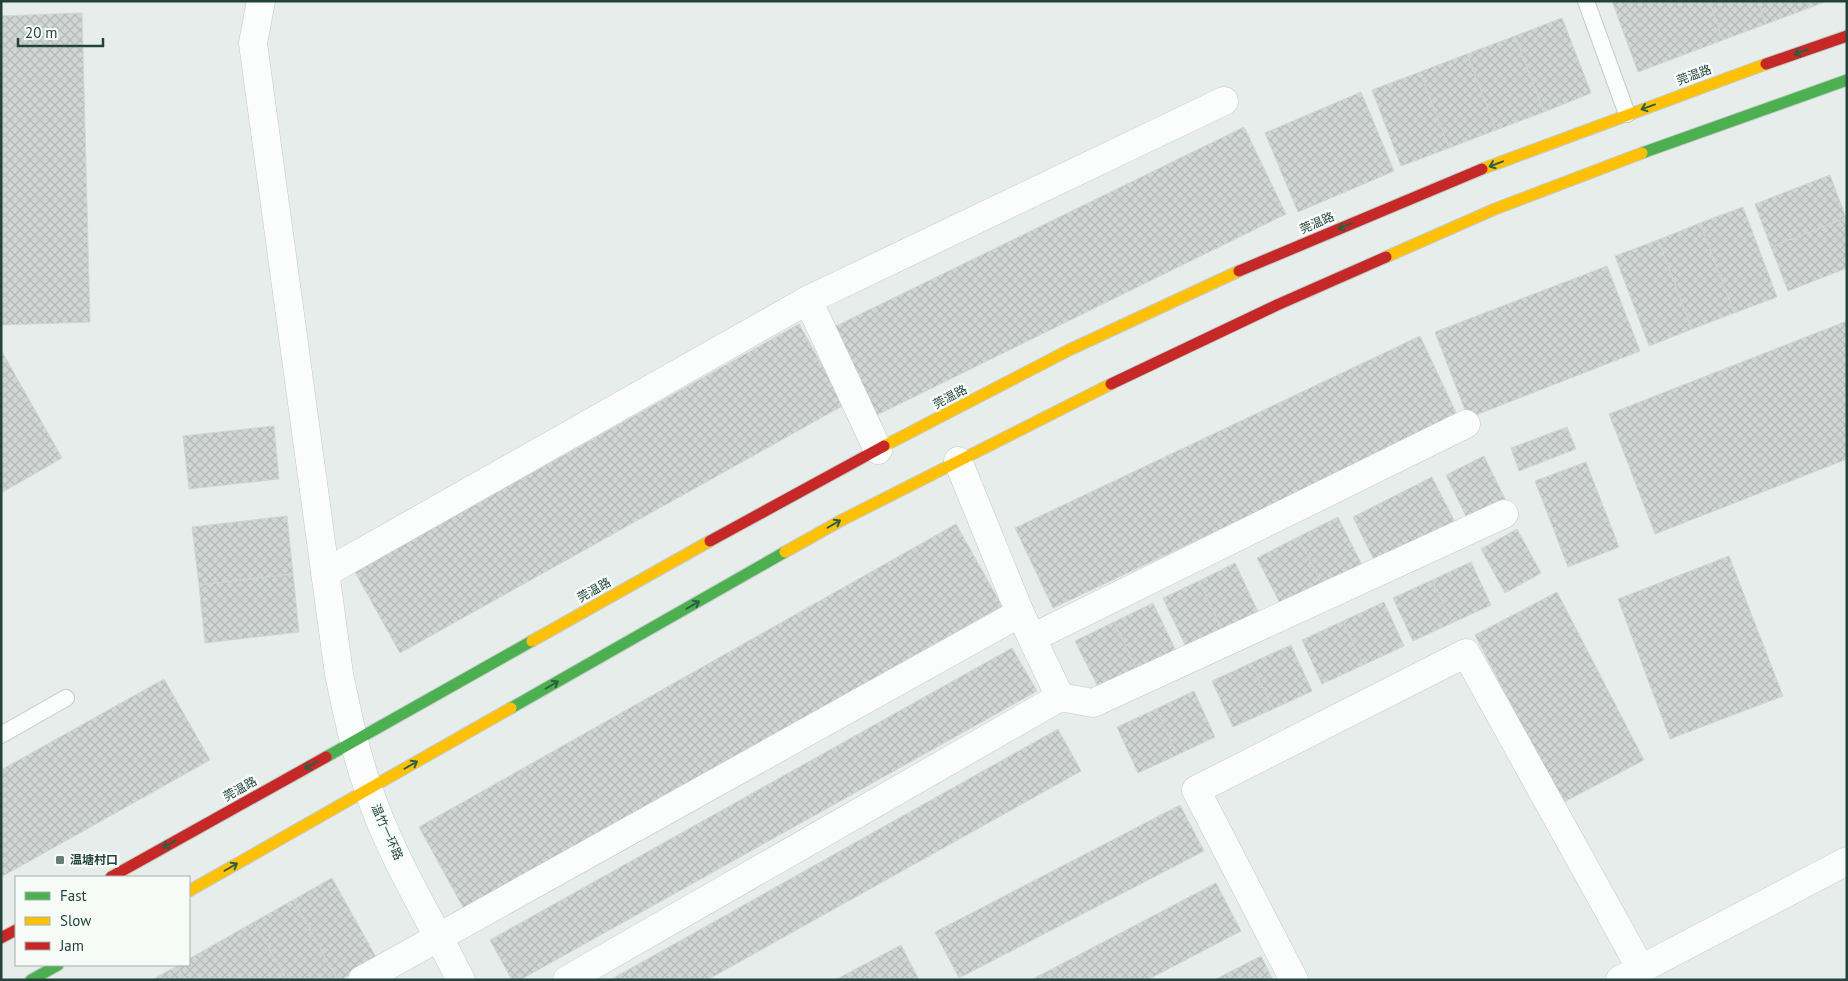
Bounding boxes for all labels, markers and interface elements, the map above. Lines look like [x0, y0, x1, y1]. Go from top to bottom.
scale bar [18, 15, 102, 47]
text: 20 m [25, 23, 58, 42]
one-way arrow [1794, 48, 1809, 57]
street label: 莞温路 [1674, 61, 1713, 88]
one-way arrow [1641, 102, 1656, 112]
one-way arrow [1488, 160, 1503, 169]
street label: 莞温路 [1297, 209, 1336, 236]
one-way arrow [1338, 221, 1353, 231]
street label: 莞温路 [930, 381, 969, 412]
one-way arrow [827, 519, 841, 529]
street label: 莞温路 [574, 574, 613, 605]
one-way arrow [686, 599, 700, 609]
one-way arrow [544, 680, 559, 689]
one-way arrow [304, 760, 319, 770]
one-way arrow [403, 760, 417, 770]
street label: 莞温路 [220, 773, 259, 804]
street label: 温竹一环路 [368, 801, 407, 862]
one-way arrow [163, 840, 177, 850]
place label: 温塘村口 [70, 852, 118, 867]
marker: 温塘村口 [54, 854, 66, 866]
one-way arrow [224, 861, 238, 871]
legend [15, 876, 190, 966]
text: Fast [60, 886, 87, 905]
text: Slow [60, 911, 91, 930]
text: Jam [59, 936, 84, 955]

